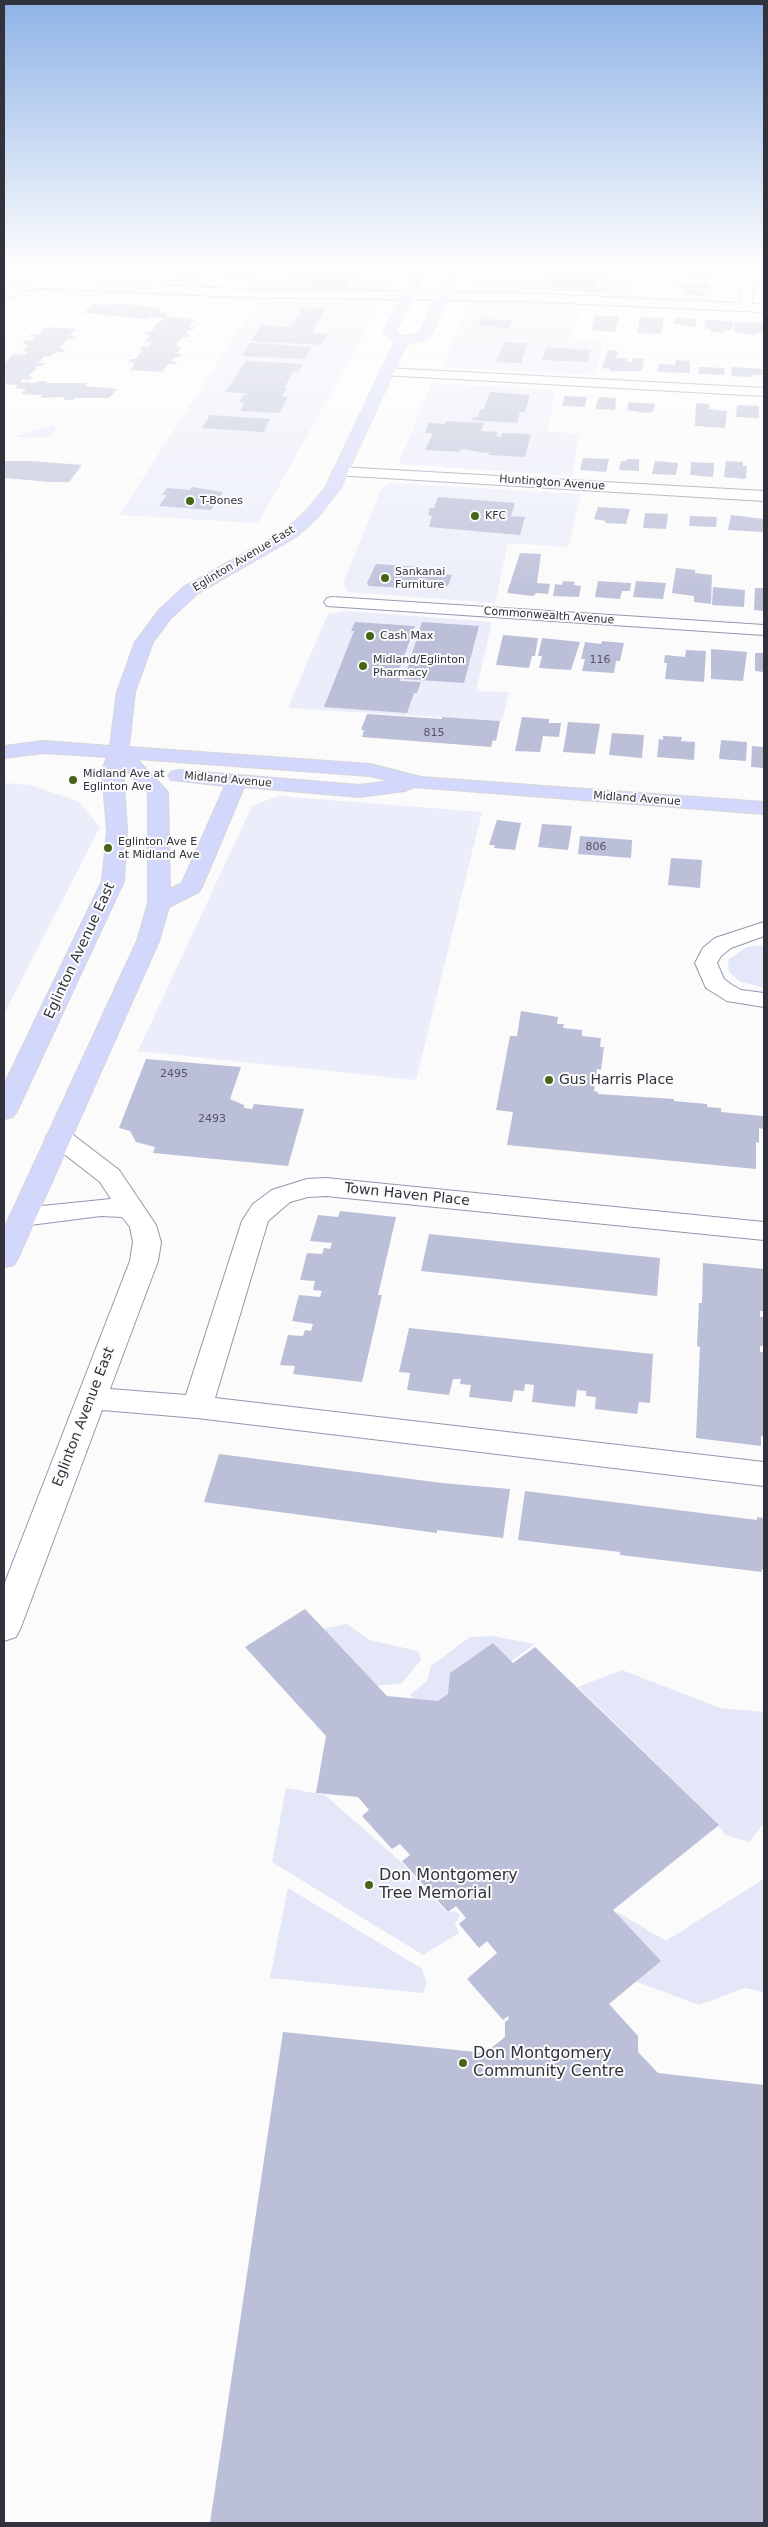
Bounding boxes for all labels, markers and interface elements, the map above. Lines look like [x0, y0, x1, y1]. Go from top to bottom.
street label: Huntington Avenue [499, 473, 605, 493]
place label: T-Bones [200, 494, 243, 508]
marker: T-Bones [184, 495, 196, 507]
place label: KFC [485, 509, 506, 523]
marker: KFC [469, 510, 481, 522]
street label: Eglinton Avenue East [191, 523, 297, 595]
place label: Sankanai Furniture [395, 565, 445, 591]
marker: Sankanai Furniture [379, 572, 391, 584]
street label: Commonwealth Avenue [483, 605, 615, 627]
place label: Cash Max [380, 629, 433, 643]
marker: Cash Max [364, 630, 376, 642]
place label: Midland/Eglinton Pharmacy [373, 653, 465, 679]
house number: 116 [590, 653, 610, 667]
marker: Midland/Eglinton Pharmacy [357, 660, 369, 672]
house number: 815 [424, 726, 444, 740]
place label: Midland Ave at Eglinton Ave [83, 767, 164, 793]
street label: Midland Avenue [184, 770, 272, 790]
marker: Midland Ave at Eglinton Ave [67, 774, 79, 786]
street label: Midland Avenue [593, 789, 681, 809]
place label: Eglinton Ave E at Midland Ave [118, 835, 199, 861]
house number: 806 [586, 840, 606, 854]
marker: Eglinton Ave E at Midland Ave [102, 842, 114, 854]
street label: Eglinton Avenue East [41, 880, 119, 1022]
house number: 2495 [160, 1067, 188, 1081]
place label: Gus Harris Place [559, 1072, 674, 1088]
marker: Gus Harris Place [543, 1074, 555, 1086]
house number: 2493 [198, 1112, 226, 1126]
street label: Town Haven Place [343, 1180, 471, 1210]
street label: Eglinton Avenue East [50, 1345, 118, 1489]
place label: Don Montgomery Tree Memorial [379, 1866, 518, 1904]
marker: Don Montgomery Tree Memorial [363, 1879, 375, 1891]
place label: Don Montgomery Community Centre [473, 2044, 624, 2082]
marker: Don Montgomery Community Centre [457, 2057, 469, 2069]

